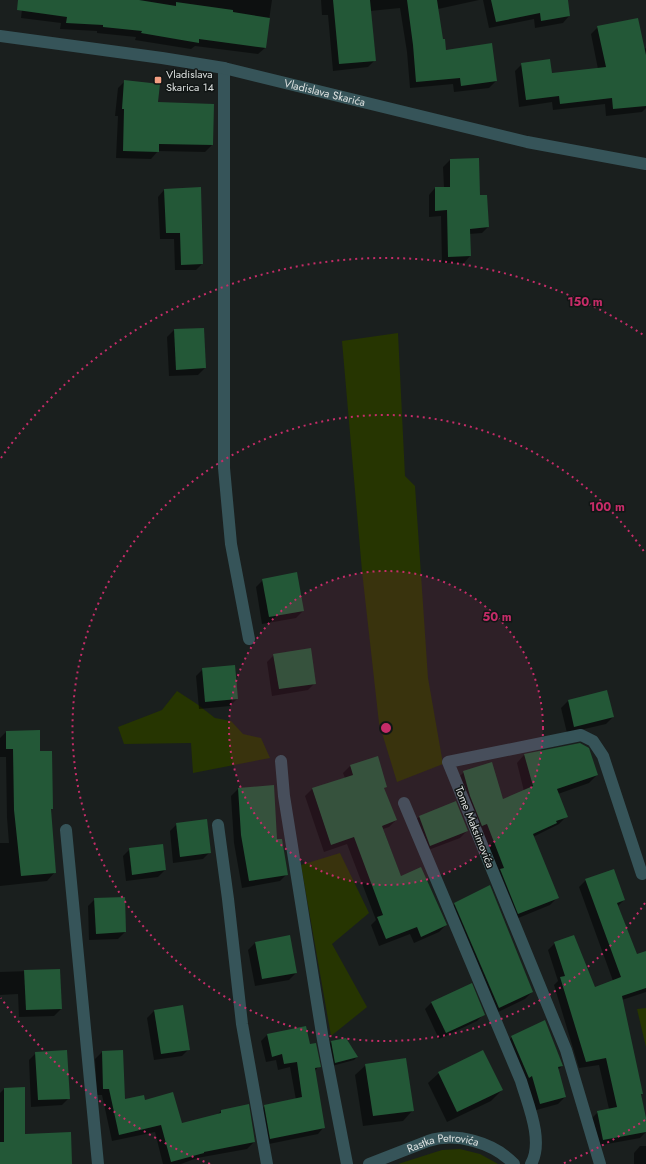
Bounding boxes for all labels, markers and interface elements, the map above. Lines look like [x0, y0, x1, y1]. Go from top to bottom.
place label: Vladislava Skarica 14 [166, 66, 215, 95]
marker: Vladislava Skarica 14 [153, 75, 163, 85]
street label: Vladislava Skarića [282, 75, 367, 110]
text: 150 m [567, 293, 603, 311]
text: 100 m [589, 498, 625, 516]
text: 50 m [482, 608, 512, 626]
centre of rings [379, 721, 393, 735]
street label: Tome Maksimovića [451, 784, 499, 870]
street label: Rastka Petrovića [404, 1130, 481, 1157]

